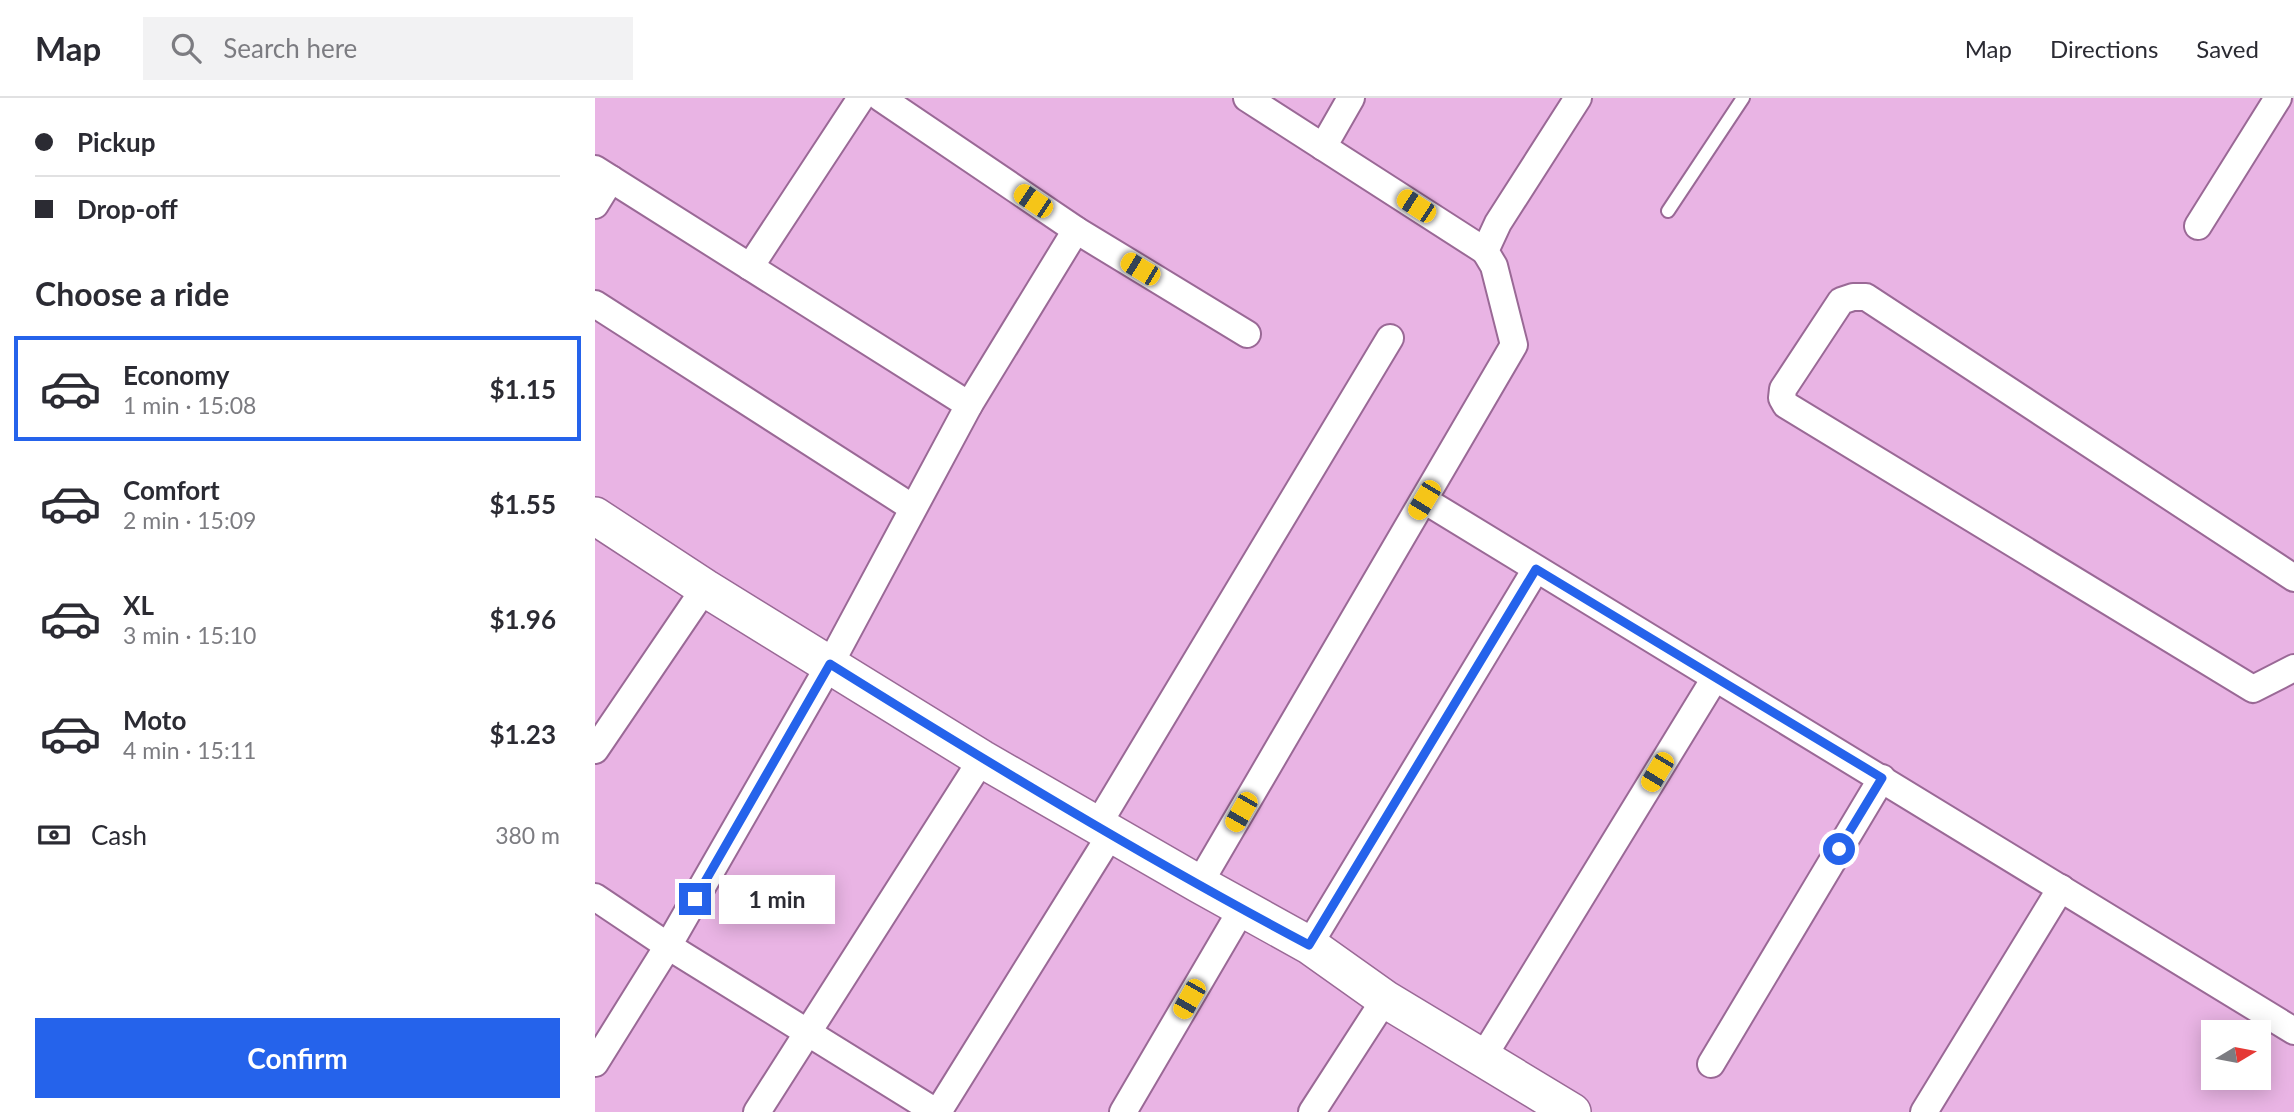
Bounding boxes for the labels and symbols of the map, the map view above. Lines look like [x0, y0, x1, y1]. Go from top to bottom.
car [1010, 181, 1057, 221]
car [1393, 186, 1440, 226]
car [1117, 249, 1164, 289]
car [1405, 477, 1444, 523]
car [1638, 749, 1677, 795]
car [1222, 789, 1261, 835]
route start [1823, 833, 1855, 865]
callout: 1 min [719, 874, 835, 924]
route end [679, 883, 711, 915]
car [1170, 976, 1209, 1022]
north arrow [2201, 1020, 2271, 1090]

